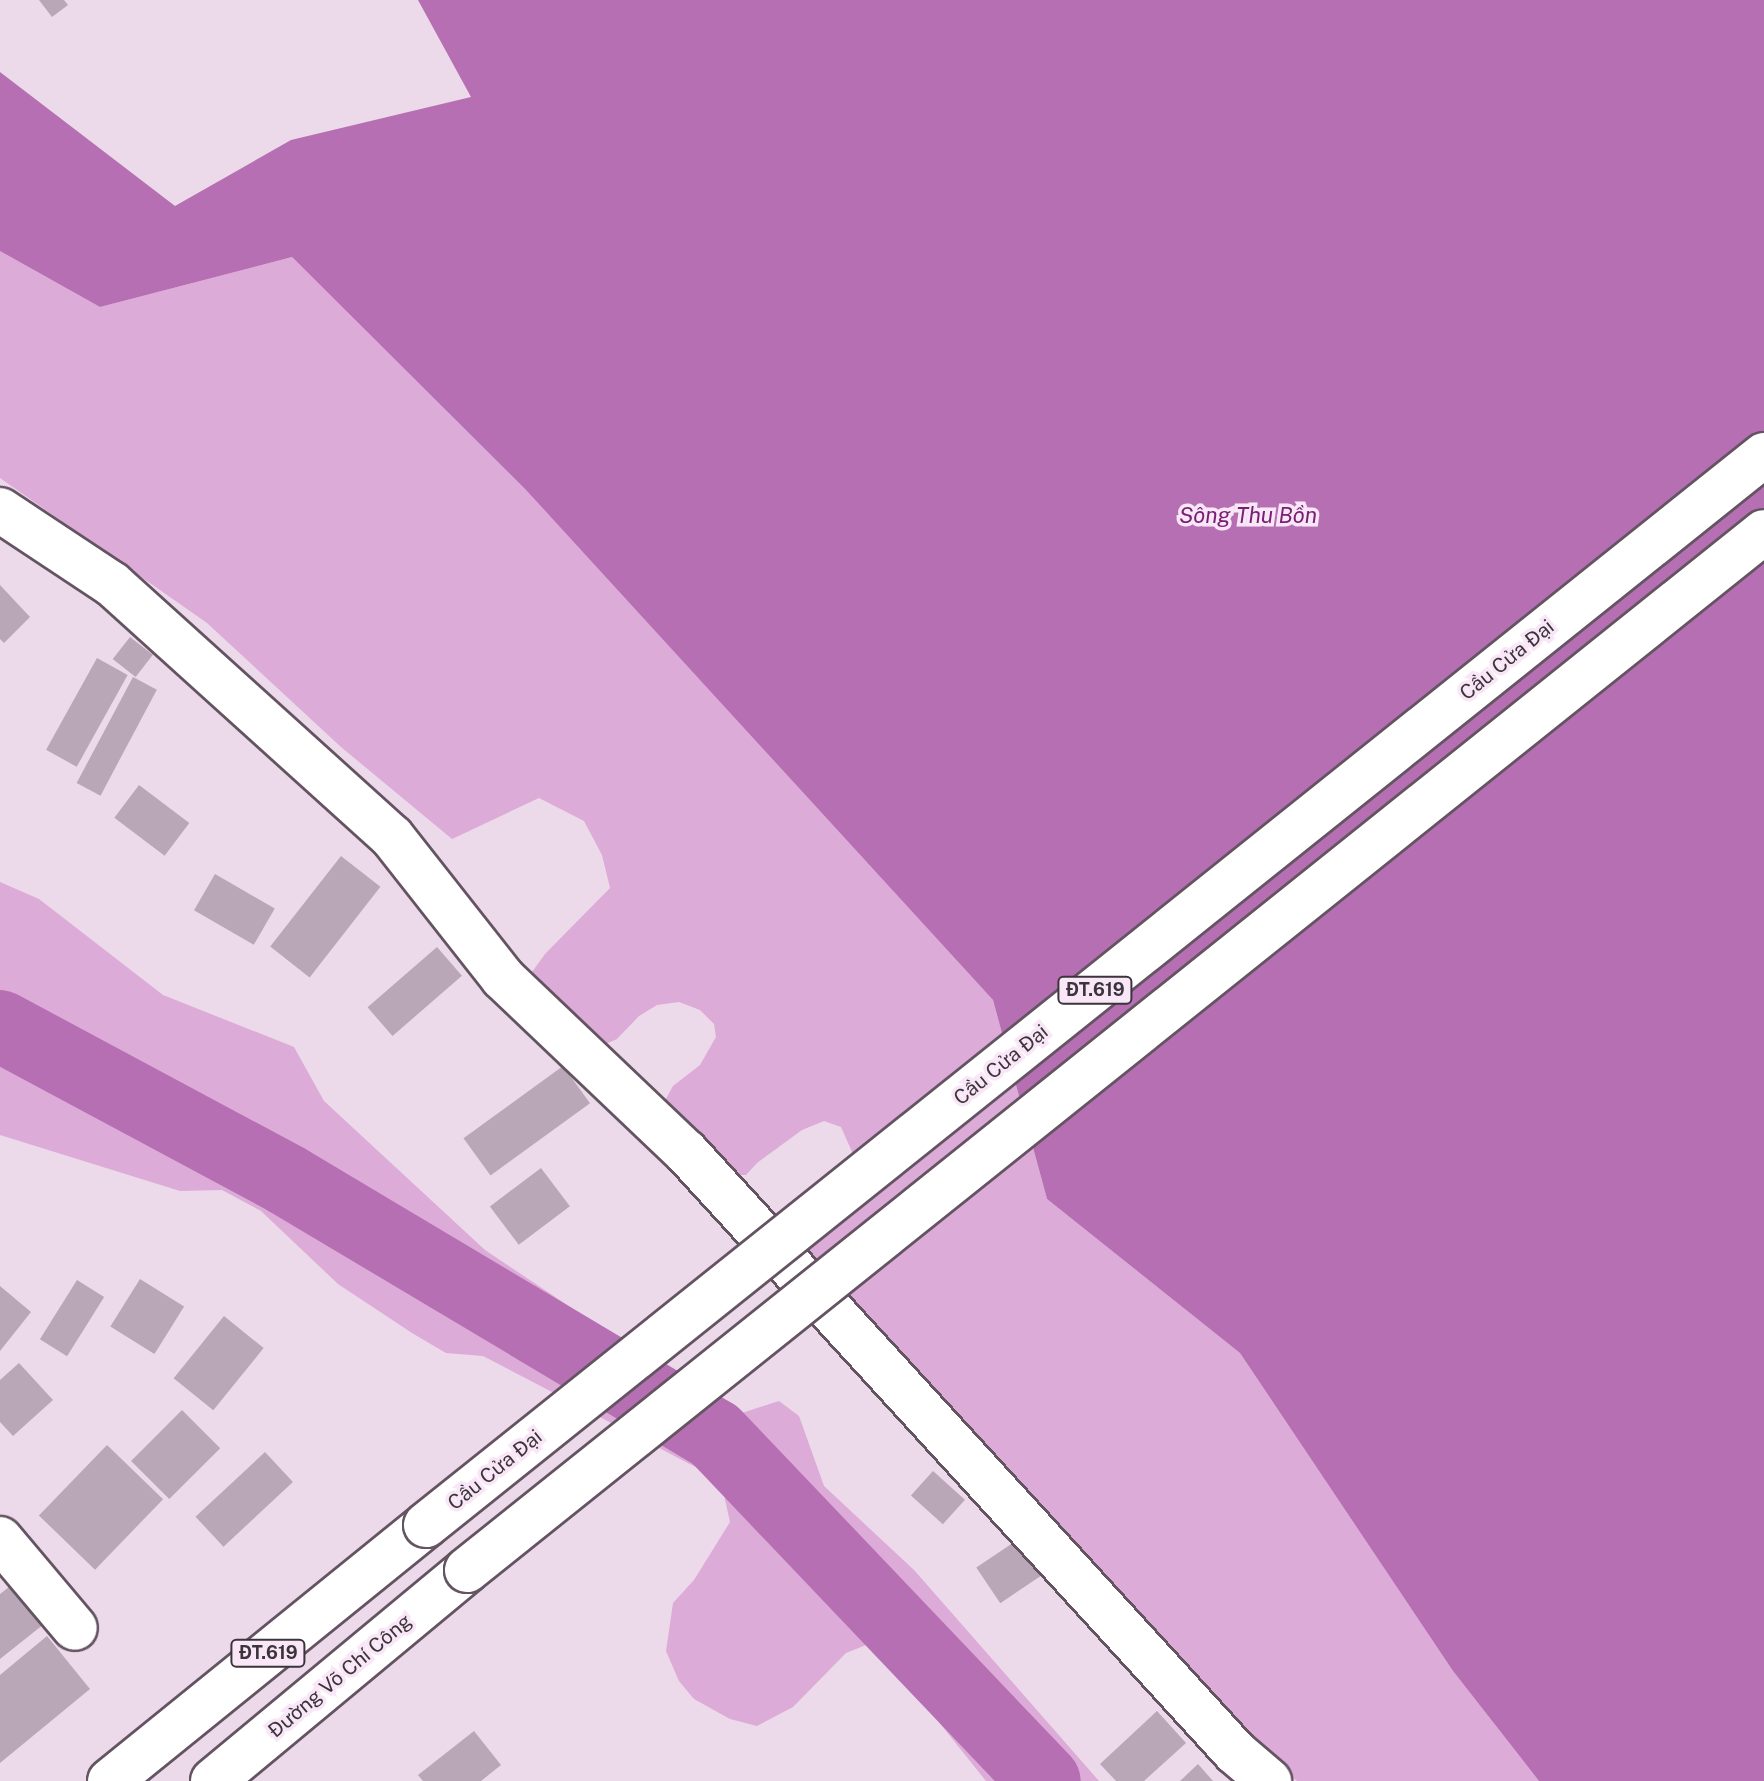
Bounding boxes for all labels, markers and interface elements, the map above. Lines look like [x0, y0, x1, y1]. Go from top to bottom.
water label: Sông Thu Bồn [1179, 503, 1317, 529]
street label: Cầu Cửa Đại [1455, 615, 1559, 705]
road number: ĐT.619 [1057, 976, 1133, 1004]
street label: Cầu Cửa Đại [949, 1020, 1053, 1110]
street label: Cầu Cửa Đại [443, 1425, 547, 1515]
street label: Đường Võ Chí Công [263, 1609, 417, 1743]
road number: ĐT.619 [230, 1639, 306, 1667]

